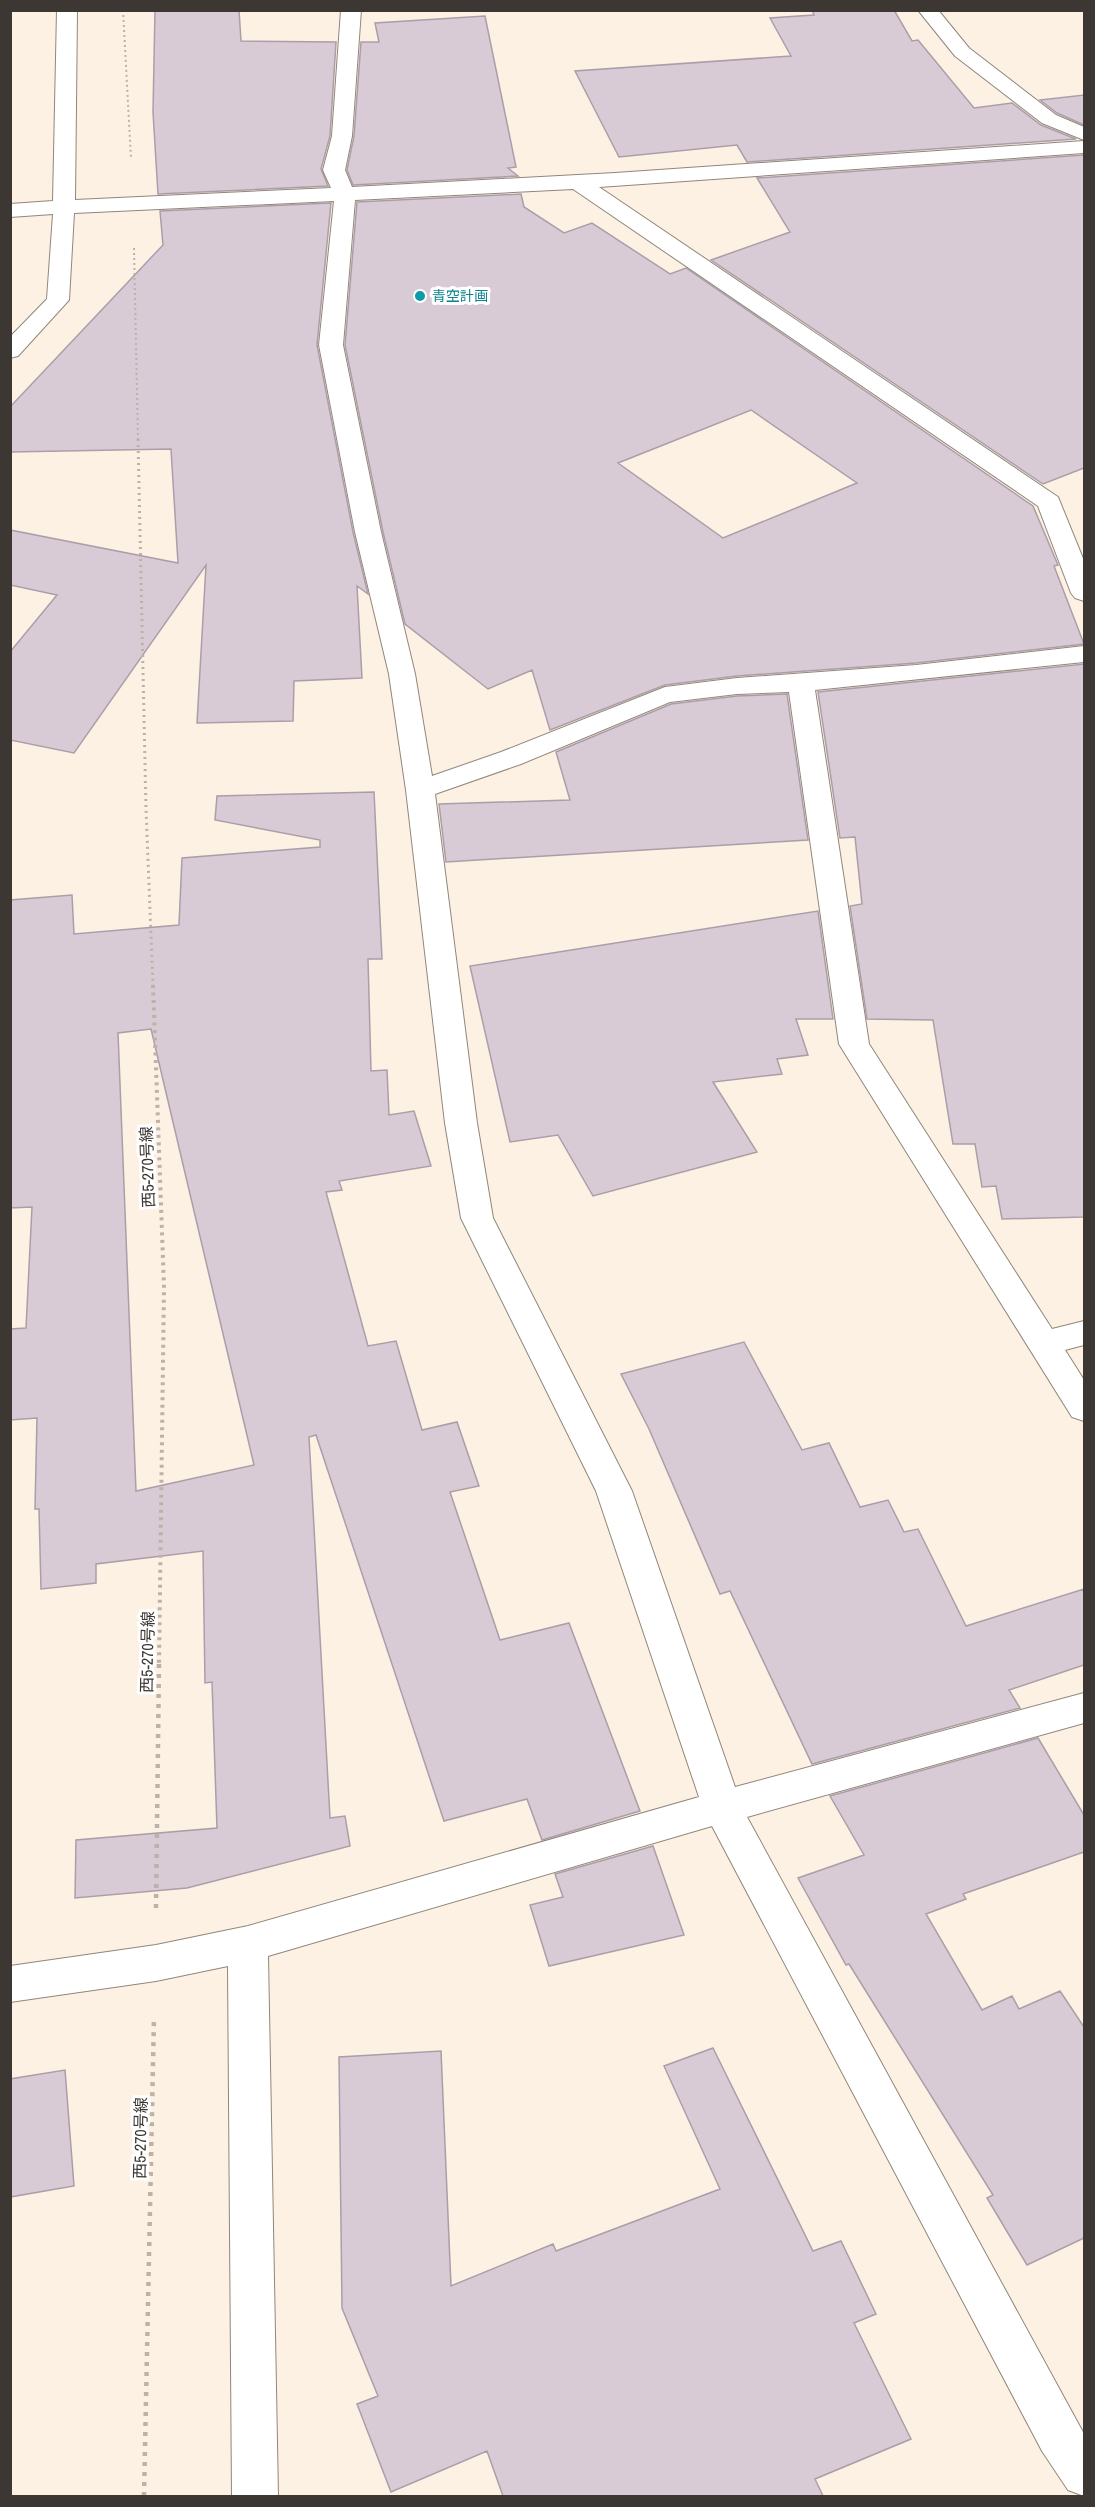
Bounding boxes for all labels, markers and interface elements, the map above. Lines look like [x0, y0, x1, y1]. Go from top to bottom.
place label: 青空計画 [432, 287, 488, 305]
marker: 青空計画 [413, 289, 427, 303]
street label: 西5-270号線 [135, 1126, 159, 1208]
street label: 西5-270号線 [135, 1611, 159, 1693]
street label: 西5-270号線 [128, 2097, 152, 2179]

